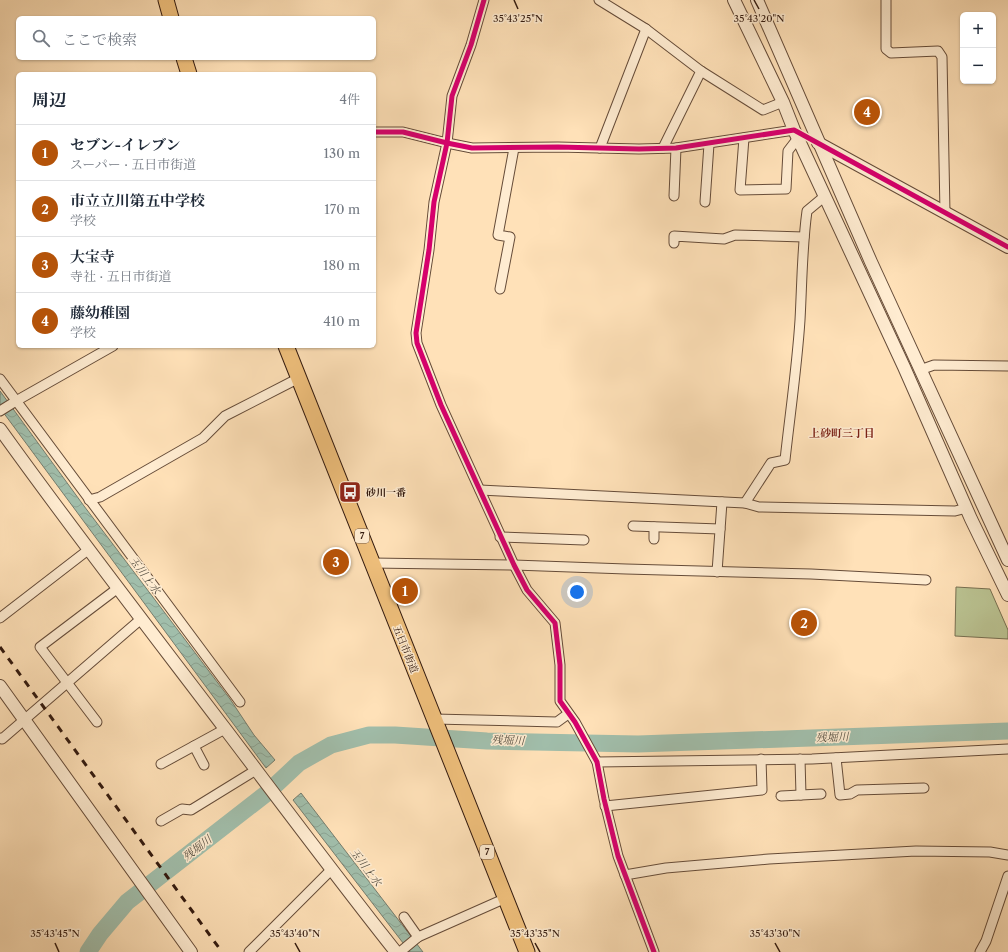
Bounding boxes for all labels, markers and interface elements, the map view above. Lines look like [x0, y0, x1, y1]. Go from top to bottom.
text: 35°43'25"N [493, 12, 543, 25]
text: 35°43'20"N [733, 12, 785, 25]
map controls [960, 12, 996, 84]
button: + [960, 12, 996, 48]
search box [16, 16, 376, 60]
icon: search [30, 27, 52, 49]
text: ここで検索 [62, 30, 137, 49]
button: − [960, 48, 996, 84]
text: 周辺 [32, 90, 66, 110]
text: 4件 [339, 91, 360, 107]
pin: 4 [854, 97, 880, 127]
text: セブン-イレブン [70, 135, 180, 154]
text: 1 [42, 145, 48, 161]
text: 130 m [324, 145, 360, 161]
text: スーパー · 五日市街道 [70, 156, 196, 172]
text: 市立立川第五中学校 [70, 191, 205, 210]
text: 2 [41, 201, 49, 217]
text: 170 m [324, 201, 360, 217]
text: 学校 [70, 212, 96, 228]
text: 大宝寺 [70, 247, 115, 266]
text: 3 [41, 257, 49, 273]
text: 180 m [323, 257, 360, 273]
text: 寺社 · 五日市街道 [70, 268, 172, 284]
text: 藤幼稚園 [70, 303, 130, 322]
text: 4 [41, 313, 49, 329]
text: 410 m [323, 313, 360, 329]
text: 学校 [70, 324, 96, 340]
district label: 上砂町三丁目 [809, 426, 875, 440]
bus stop icon: 砂川一番 [337, 479, 363, 505]
place label: 砂川一番 [366, 486, 406, 499]
road number: 7 [355, 529, 369, 543]
pin: 3 [323, 547, 349, 577]
water label: 玉川上水 [126, 553, 164, 598]
pin: 1 [392, 576, 418, 606]
your location [567, 582, 587, 602]
pin: 2 [791, 608, 817, 638]
street label: 五日市街道 [390, 624, 421, 675]
water label: 残堀川 [815, 729, 850, 745]
water label: 残堀川 [491, 732, 526, 748]
water label: 残堀川 [180, 832, 215, 864]
water label: 玉川上水 [347, 845, 385, 890]
road number: 7 [480, 845, 494, 859]
text: 35°43'45"N [30, 927, 80, 940]
text: 35°43'40"N [270, 927, 320, 940]
text: 35°43'35"N [510, 927, 560, 940]
text: 35°43'30"N [750, 927, 800, 940]

